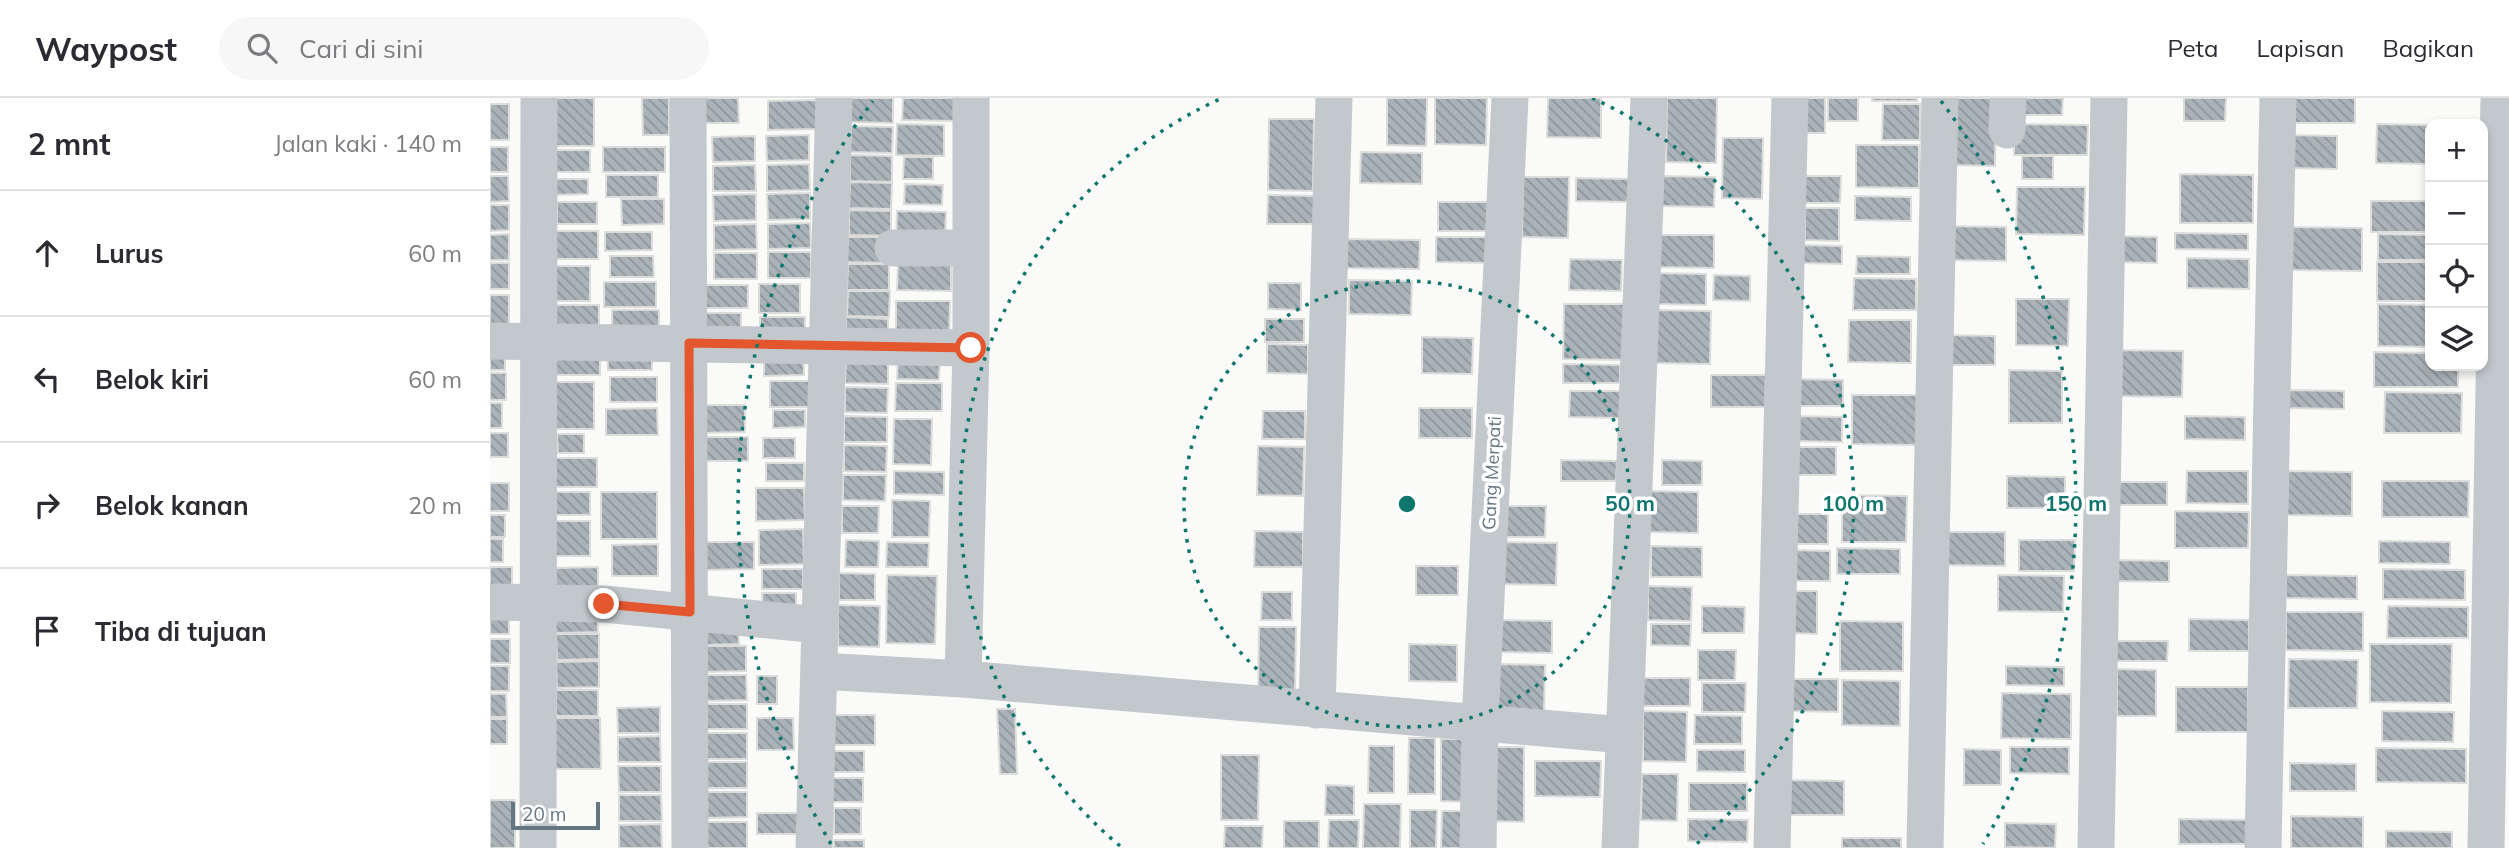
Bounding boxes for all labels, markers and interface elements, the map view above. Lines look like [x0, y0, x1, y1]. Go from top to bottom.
search box [219, 17, 709, 80]
text: Waypost [35, 28, 177, 69]
icon: search [243, 29, 281, 67]
text: Cari di sini [299, 32, 424, 65]
text: Peta [2167, 33, 2218, 63]
text: Lapisan [2256, 33, 2344, 63]
text: Bagikan [2382, 33, 2474, 63]
map controls [2425, 119, 2488, 371]
button: + [2425, 119, 2488, 182]
text: 2 mnt [28, 125, 111, 163]
text: Jalan kaki · 140 m [274, 129, 462, 158]
button: − [2425, 182, 2488, 245]
icon: ahead [28, 234, 66, 272]
text: Lurus [95, 237, 164, 270]
text: 60 m [408, 239, 462, 268]
button: locate [2425, 245, 2488, 308]
button: layers [2425, 308, 2488, 371]
route start [955, 332, 986, 363]
icon: left [28, 360, 66, 398]
text: Belok kiri [95, 363, 209, 396]
text: 60 m [408, 365, 462, 394]
street label: Gang Merpati [1477, 415, 1506, 531]
icon: right [28, 486, 66, 524]
text: Belok kanan [95, 489, 249, 522]
text: 50 m [1605, 490, 1655, 516]
text: 100 m [1822, 490, 1884, 516]
text: 150 m [2045, 490, 2107, 516]
text: 20 m [408, 491, 462, 520]
centre of rings [1395, 492, 1419, 516]
route end [588, 588, 619, 619]
icon: arrive [28, 612, 66, 650]
text: Tiba di tujuan [95, 615, 267, 648]
scale bar [511, 799, 600, 831]
text: 20 m [522, 802, 566, 826]

